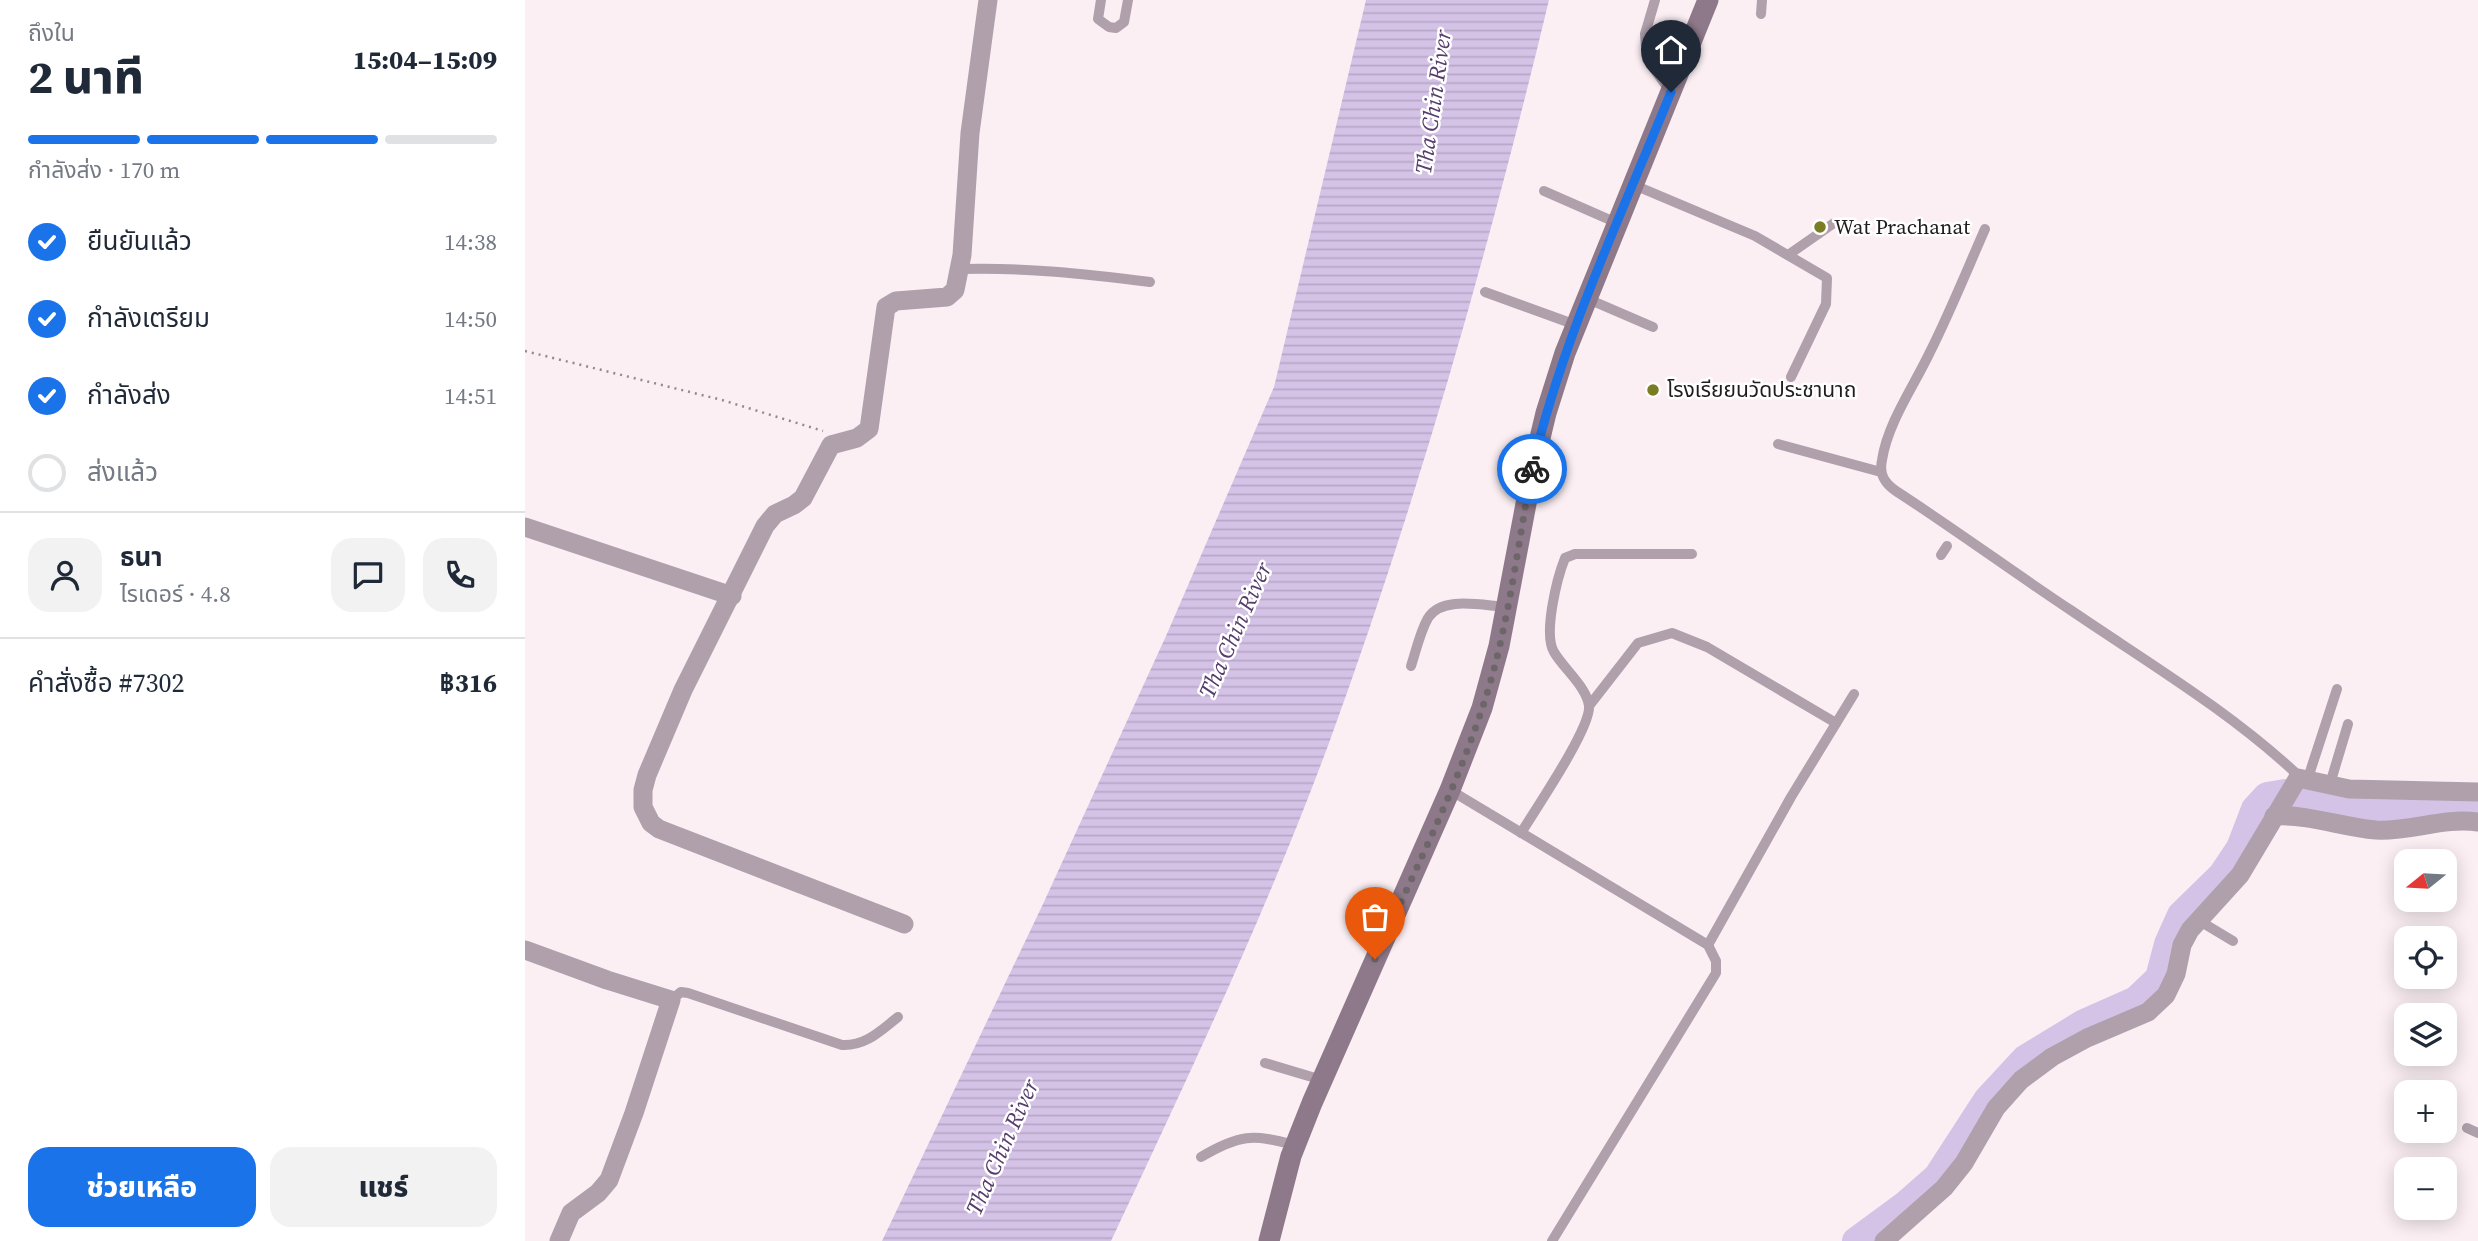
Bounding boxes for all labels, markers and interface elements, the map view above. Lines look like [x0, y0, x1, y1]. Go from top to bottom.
text: ถึงใน [28, 17, 75, 49]
pin [1641, 20, 1701, 92]
water label: Tha Chin River [1407, 27, 1459, 176]
icon: home [1652, 31, 1690, 69]
text: 15:04–15:09 [353, 42, 497, 78]
text: 2 นาที [28, 45, 144, 108]
text: กำลังส่ง · 170 m [28, 154, 180, 186]
place label: Wat Prachanat [1834, 212, 1970, 241]
marker: Wat Prachanat [1812, 219, 1828, 235]
icon: check [28, 223, 66, 261]
text: ยืนยันแล้ว [87, 223, 192, 259]
text: 14:38 [444, 226, 497, 258]
icon: check [28, 300, 66, 338]
text: กำลังเตรียม [87, 300, 210, 336]
text: 14:50 [444, 303, 497, 335]
place label: โรงเรียยนวัดประชานาถ [1667, 375, 1856, 404]
icon: check [28, 377, 66, 415]
text: กำลังส่ง [87, 377, 171, 413]
text: 14:51 [444, 380, 497, 412]
marker: โรงเรียยนวัดประชานาถ [1645, 382, 1661, 398]
courier [1497, 434, 1567, 504]
icon: bike [1513, 450, 1551, 488]
text: ส่งแล้ว [87, 454, 158, 490]
button: person [28, 538, 102, 612]
button: chat [331, 538, 405, 612]
button: phone [423, 538, 497, 612]
text: ธนา [120, 539, 163, 575]
water label: Tha Chin River [1191, 556, 1280, 703]
text: ไรเดอร์ · 4.8 [120, 578, 231, 610]
text: คำสั่งซื้อ #7302 [28, 665, 184, 701]
text: ฿316 [440, 665, 497, 701]
north arrow [2394, 849, 2457, 912]
map controls [2394, 849, 2457, 1220]
pin [1345, 887, 1405, 959]
icon: bag [1356, 898, 1394, 936]
button: locate [2394, 926, 2457, 989]
button: layers [2394, 1003, 2457, 1066]
water label: Tha Chin River [958, 1073, 1047, 1220]
button: + [2394, 1080, 2457, 1143]
button: ช่วยเหลือ [28, 1147, 256, 1227]
button: แชร์ [270, 1147, 497, 1227]
button: − [2394, 1157, 2457, 1220]

